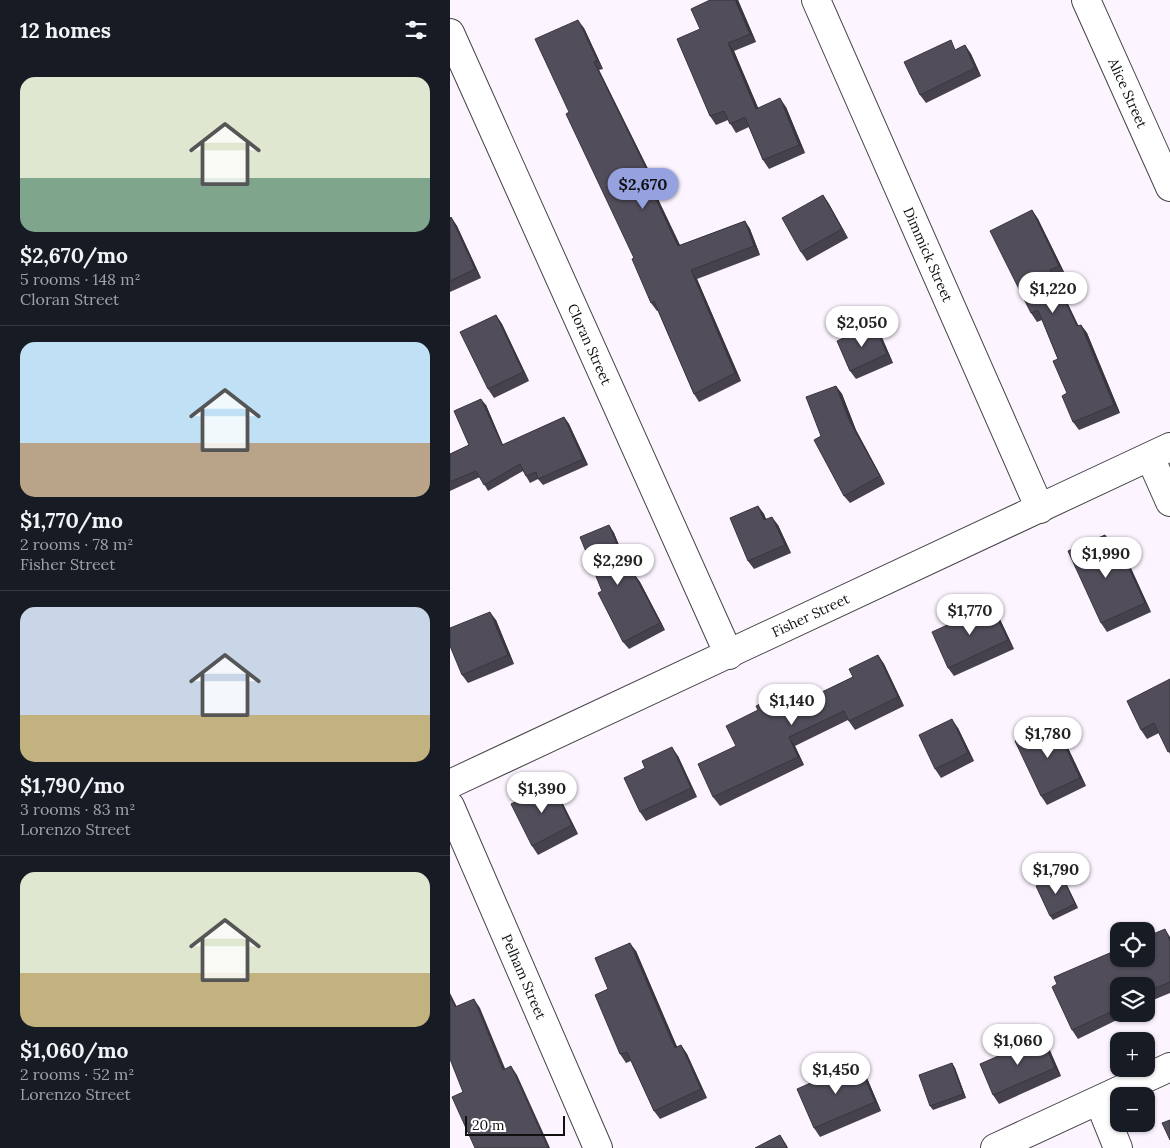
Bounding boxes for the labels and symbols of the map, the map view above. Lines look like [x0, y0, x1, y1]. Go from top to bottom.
street label: Alice Street [1104, 54, 1152, 131]
pin: $2,670 [602, 168, 684, 210]
street label: Dimmick Street [899, 204, 957, 305]
pin: $1,220 [1012, 272, 1094, 314]
street label: Cloran Street [564, 301, 616, 388]
pin: $2,050 [821, 306, 903, 348]
pin: $1,990 [1065, 536, 1147, 579]
pin: $2,290 [577, 544, 659, 586]
street label: Fisher Street [769, 589, 853, 641]
pin: $1,770 [929, 594, 1011, 636]
pin: $1,140 [751, 684, 833, 726]
pin: $1,780 [1007, 716, 1089, 759]
pin: $1,390 [501, 772, 583, 814]
pin: $1,790 [1015, 852, 1097, 895]
street label: Pelham Street [497, 931, 550, 1023]
pin: $1,060 [977, 1024, 1059, 1066]
pin: $1,450 [795, 1052, 877, 1095]
scale bar [465, 1113, 565, 1136]

